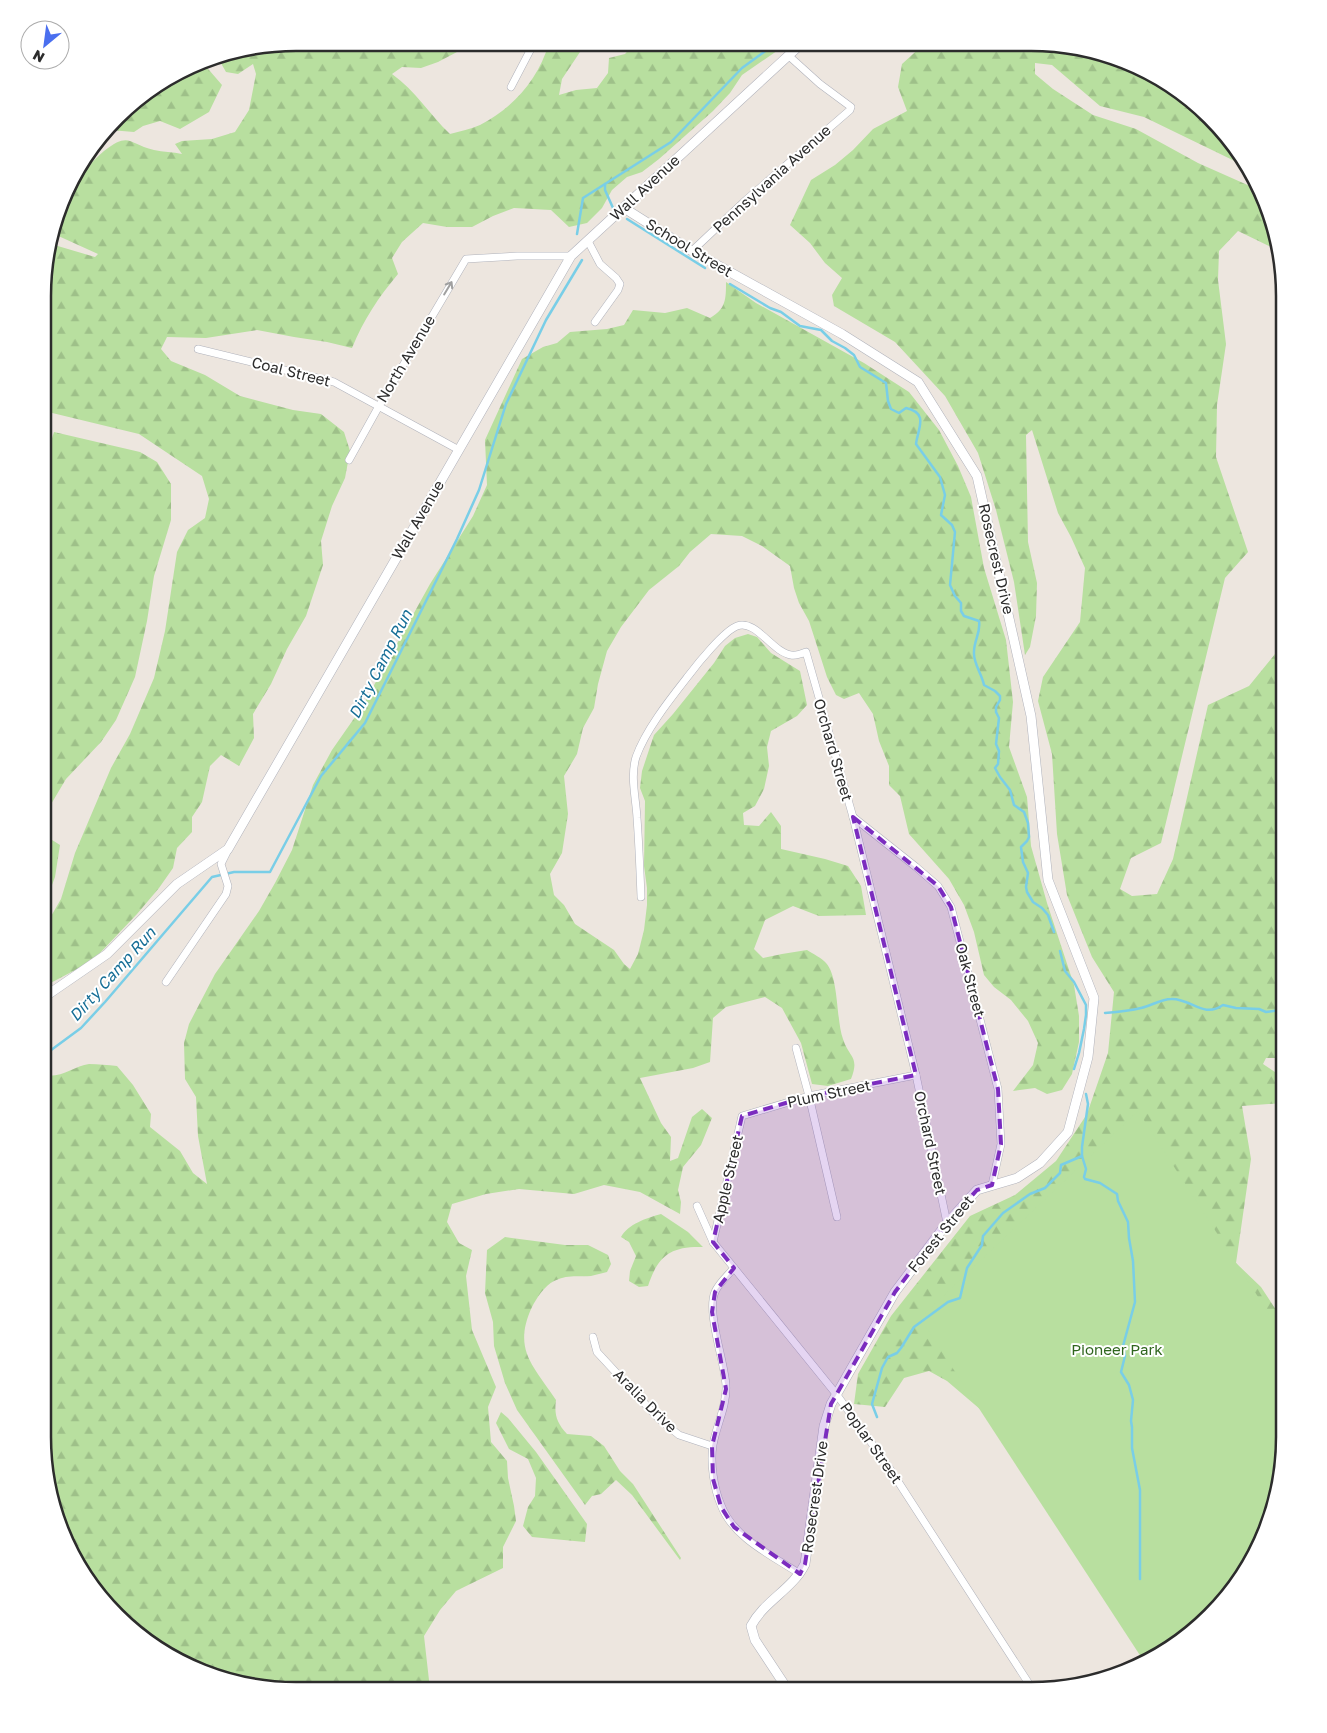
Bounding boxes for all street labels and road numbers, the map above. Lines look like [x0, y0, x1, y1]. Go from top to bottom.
street label: Pennsylvania Avenue [709, 120, 834, 236]
street label: Wall Avenue [606, 150, 683, 224]
street label: School Street [643, 214, 736, 280]
street label: North Avenue [372, 311, 438, 405]
street label: Coal Street [250, 353, 333, 390]
street label: Wall Avenue [387, 476, 447, 562]
street label: Rosecrest Drive [975, 502, 1019, 616]
street label: Orchard Street [811, 696, 857, 803]
street label: Oak Street [952, 941, 990, 1019]
street label: Plum Street [785, 1075, 872, 1111]
street label: Orchard Street [911, 1089, 951, 1196]
street label: Apple Street [708, 1133, 746, 1225]
street label: Forest Street [904, 1191, 977, 1276]
street label: Aralia Drive [610, 1365, 681, 1436]
street label: Poplar Street [837, 1398, 906, 1487]
street label: Rosecrest Drive [797, 1439, 831, 1554]

